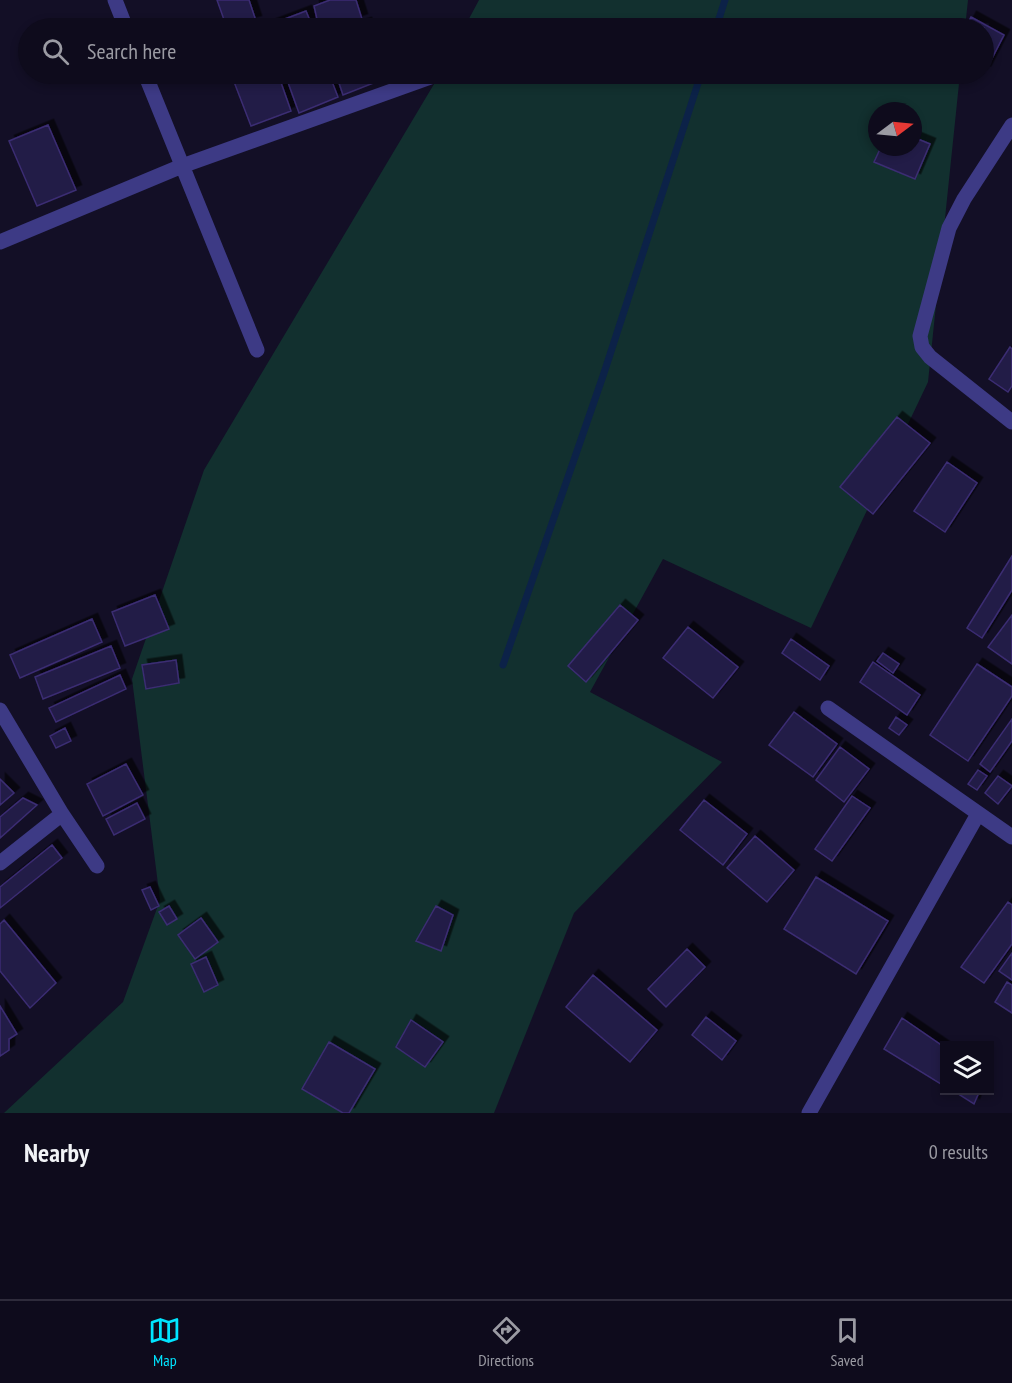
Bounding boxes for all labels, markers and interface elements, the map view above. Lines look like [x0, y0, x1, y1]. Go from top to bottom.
search box [18, 18, 994, 84]
icon: search [39, 35, 72, 68]
text: Search here [87, 37, 176, 65]
north arrow [868, 102, 922, 156]
map controls [940, 1041, 994, 1095]
button: layers [940, 1041, 994, 1095]
text: Nearby [24, 1136, 89, 1169]
text: 0 results [929, 1139, 988, 1165]
tab: Map [148, 1314, 181, 1370]
tab: Directions [478, 1314, 534, 1370]
tab: Saved [831, 1314, 864, 1370]

